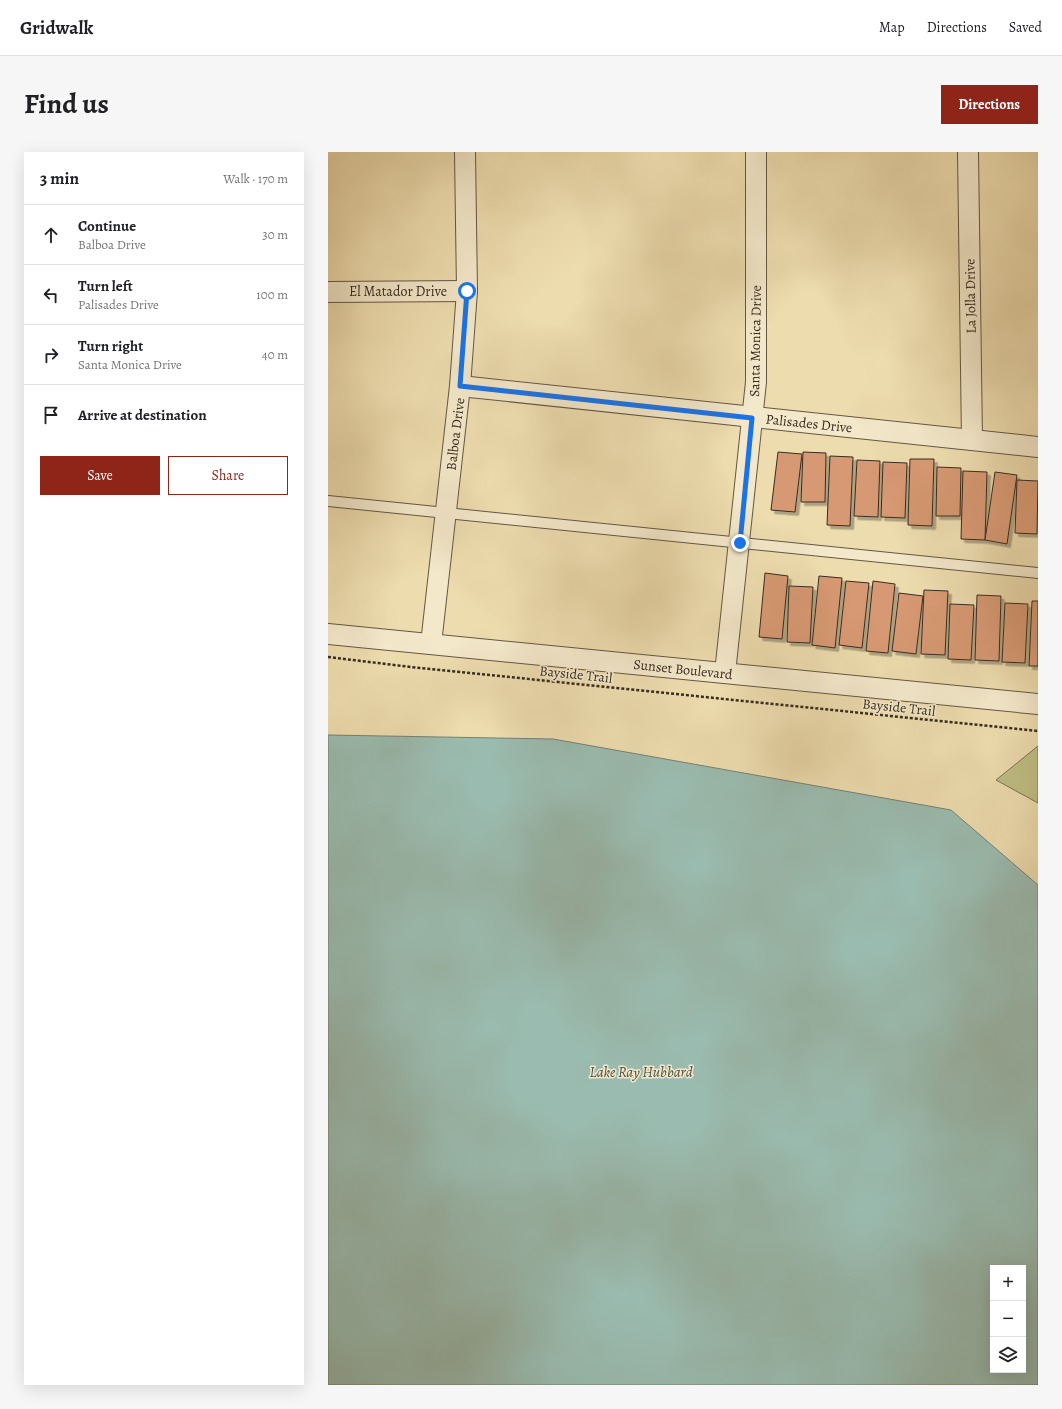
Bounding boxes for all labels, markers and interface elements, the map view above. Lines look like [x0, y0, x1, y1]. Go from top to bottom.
text: Gridwalk [20, 15, 93, 41]
text: Map [879, 18, 905, 37]
text: Directions [927, 18, 987, 37]
text: Saved [1009, 18, 1042, 37]
text: Find us [24, 85, 109, 123]
button: Directions [941, 85, 1038, 124]
text: 3 min [40, 167, 79, 190]
text: Walk · 170 m [223, 170, 288, 187]
text: Continue [78, 216, 136, 236]
icon: ahead [40, 224, 62, 246]
text: 30 m [262, 226, 288, 243]
text: Balboa Drive [78, 236, 146, 253]
street label: La Jolla Drive [960, 258, 981, 334]
text: Turn left [78, 276, 133, 296]
street label: El Matador Drive [349, 282, 447, 301]
route start [458, 282, 476, 300]
icon: left [40, 284, 62, 306]
street label: Santa Monica Drive [745, 285, 766, 397]
text: 100 m [256, 286, 288, 303]
text: Palisades Drive [78, 296, 159, 313]
text: Turn right [78, 336, 143, 356]
icon: right [40, 344, 62, 366]
text: 40 m [262, 346, 288, 363]
text: Santa Monica Drive [78, 356, 182, 373]
street label: Balboa Drive [442, 397, 469, 472]
icon: arrive [40, 404, 62, 426]
text: Arrive at destination [78, 405, 207, 425]
street label: Palisades Drive [765, 409, 853, 437]
button: Save [40, 456, 160, 495]
button: Share [168, 456, 288, 495]
route end [731, 534, 749, 552]
street label: Sunset Boulevard [632, 655, 734, 684]
street label: Bayside Trail [538, 661, 614, 688]
street label: Bayside Trail [861, 694, 937, 721]
water label: Lake Ray Hubbard [589, 1062, 693, 1082]
map controls [990, 1265, 1026, 1373]
button: + [990, 1265, 1026, 1301]
button: − [990, 1301, 1026, 1337]
button: layers [990, 1337, 1026, 1373]

